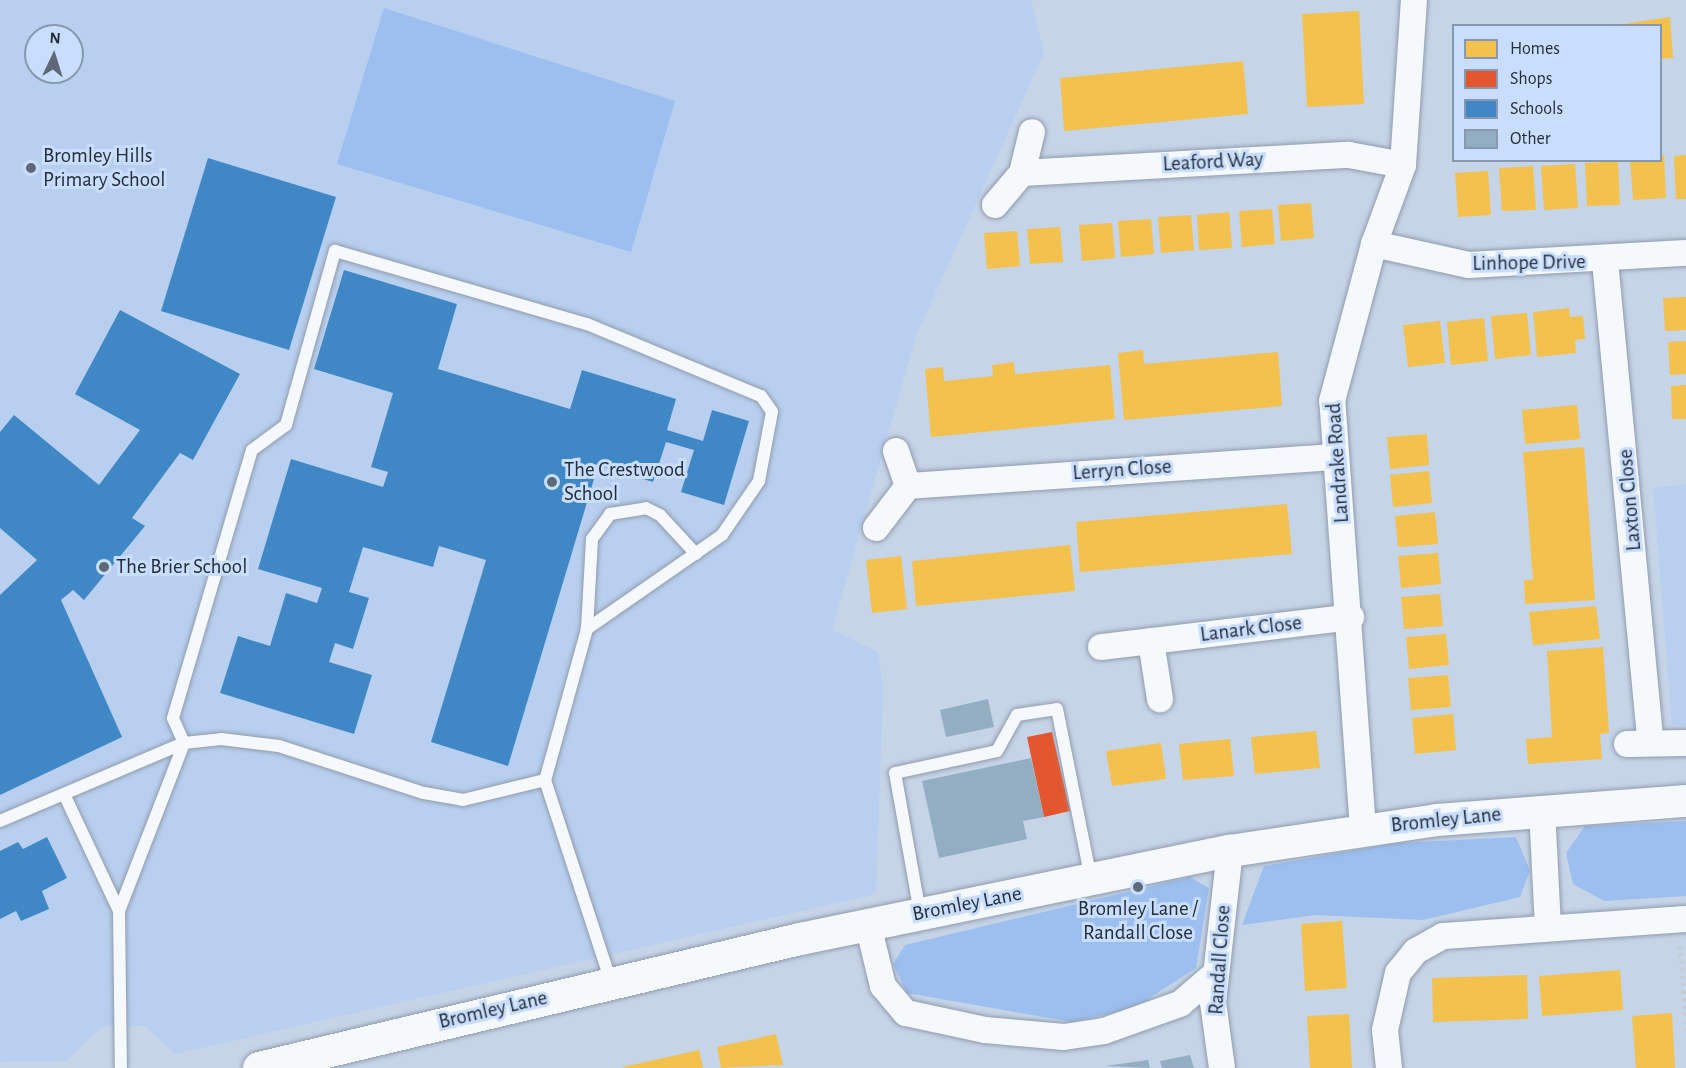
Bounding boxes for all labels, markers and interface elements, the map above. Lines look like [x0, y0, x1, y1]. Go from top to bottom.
north arrow [24, 24, 84, 84]
legend [1452, 24, 1662, 162]
text: N [49, 30, 61, 46]
text: Homes [1510, 40, 1560, 58]
text: Shops [1510, 70, 1552, 88]
text: Schools [1510, 100, 1563, 118]
text: Other [1510, 130, 1551, 148]
place label: Bromley Hills Primary School [43, 143, 166, 193]
street label: Leaford Way [1162, 147, 1264, 177]
marker: Bromley Hills Primary School [24, 161, 38, 175]
street label: Linhope Drive [1472, 249, 1586, 277]
street label: Landrake Road [1321, 402, 1355, 524]
street label: Laxton Close [1613, 448, 1647, 552]
street label: Lerryn Close [1072, 454, 1172, 486]
place label: The Crestwood School [564, 457, 685, 507]
marker: The Crestwood School [545, 475, 559, 489]
place label: The Brier School [116, 554, 247, 580]
marker: The Brier School [97, 560, 111, 574]
street label: Lanark Close [1199, 610, 1303, 648]
street label: Bromley Lane [1390, 802, 1502, 838]
marker: Bromley Lane / Randall Close [1131, 880, 1145, 894]
street label: Bromley Lane [910, 881, 1024, 927]
place label: Bromley Lane / Randall Close [1078, 896, 1198, 946]
street label: Randall Close [1204, 904, 1236, 1016]
street label: Bromley Lane [436, 985, 550, 1035]

